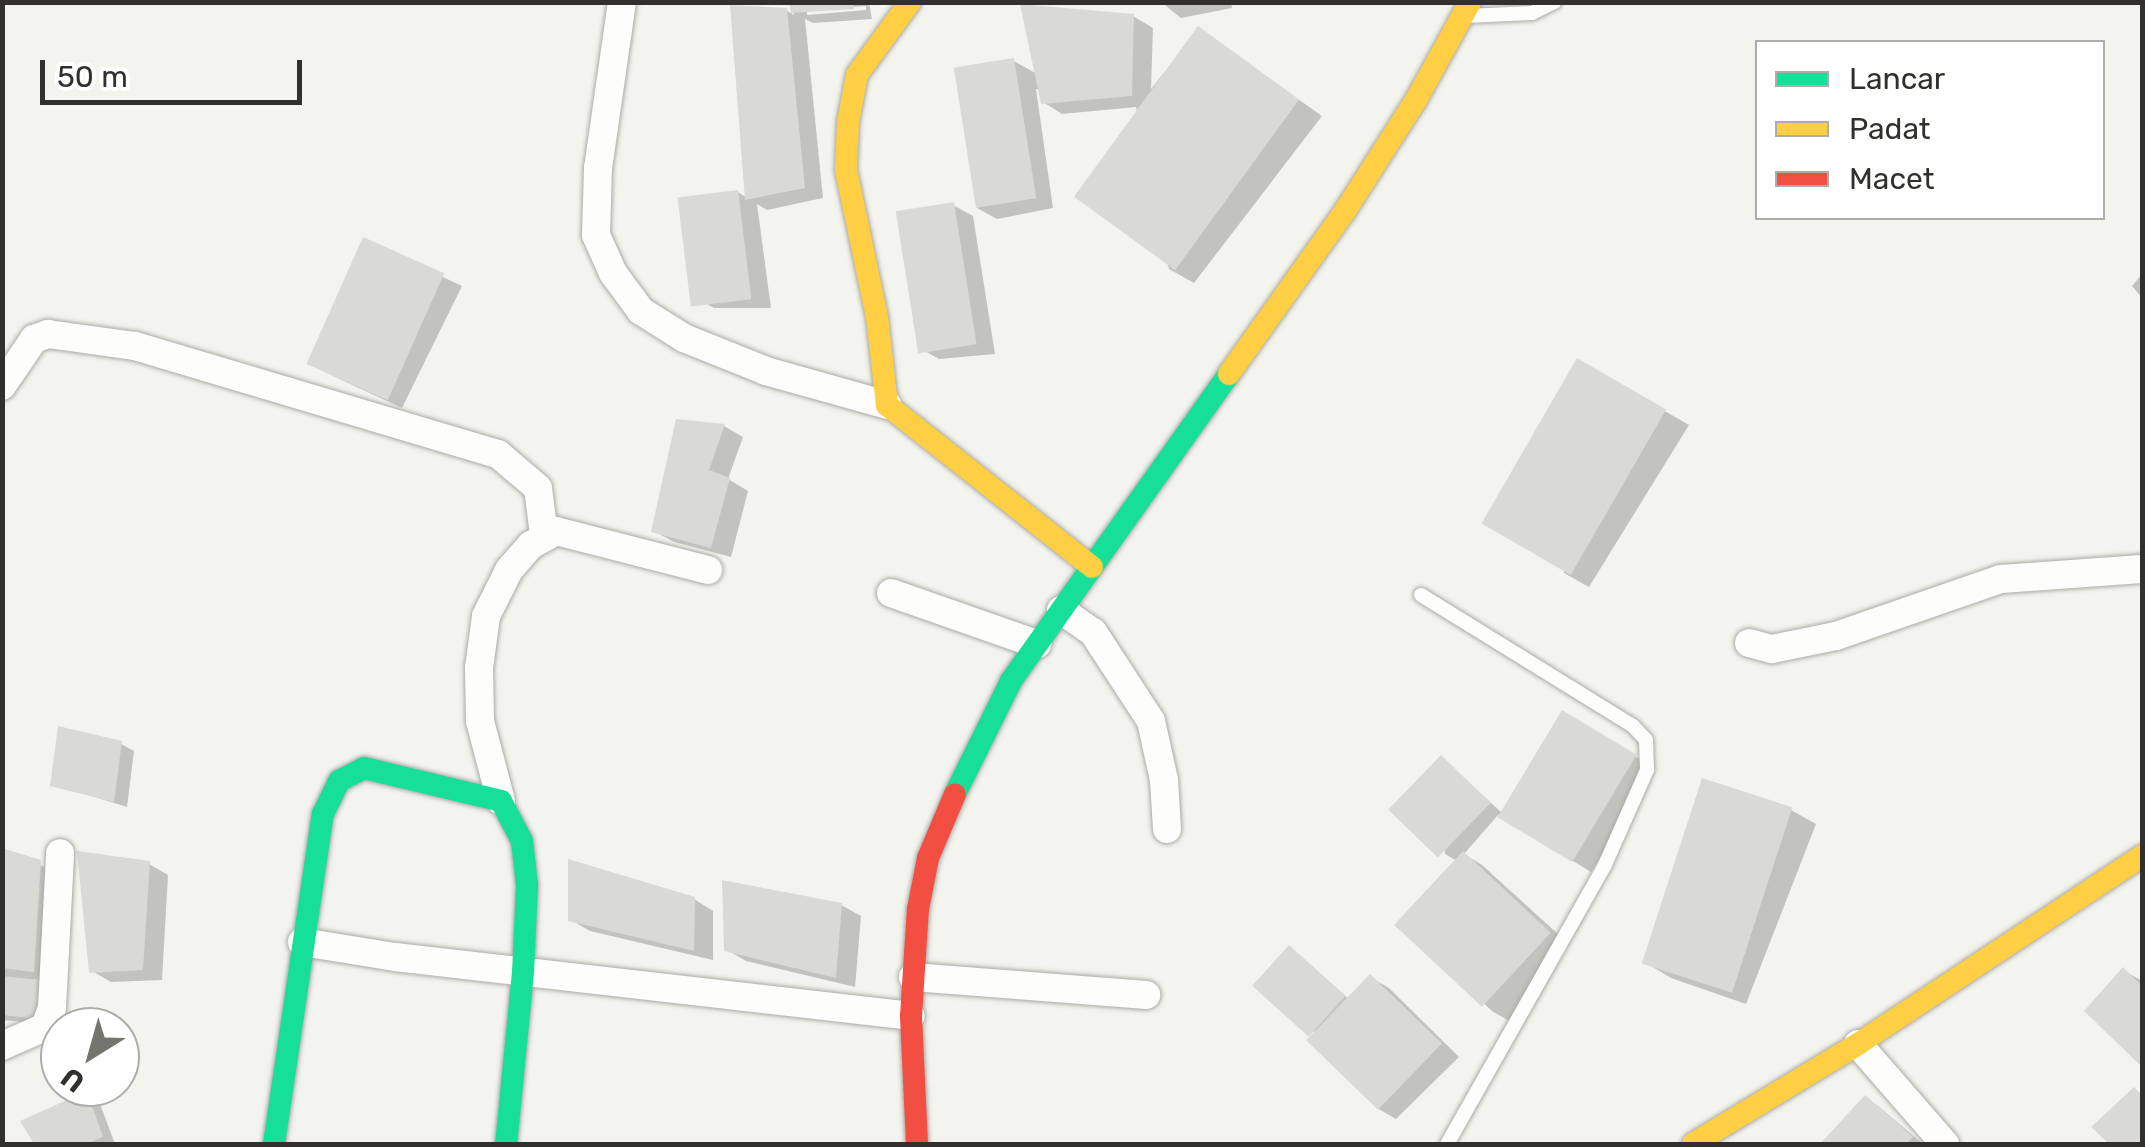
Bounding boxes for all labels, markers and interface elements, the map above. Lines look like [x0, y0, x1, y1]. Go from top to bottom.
scale bar [45, 40, 308, 102]
legend [1755, 40, 2105, 220]
text: 50 m [57, 59, 128, 95]
text: Lancar [1849, 61, 1945, 97]
text: Padat [1849, 111, 1931, 147]
text: Macet [1849, 161, 1934, 197]
north arrow [40, 1007, 140, 1107]
text: U [55, 1060, 91, 1099]

